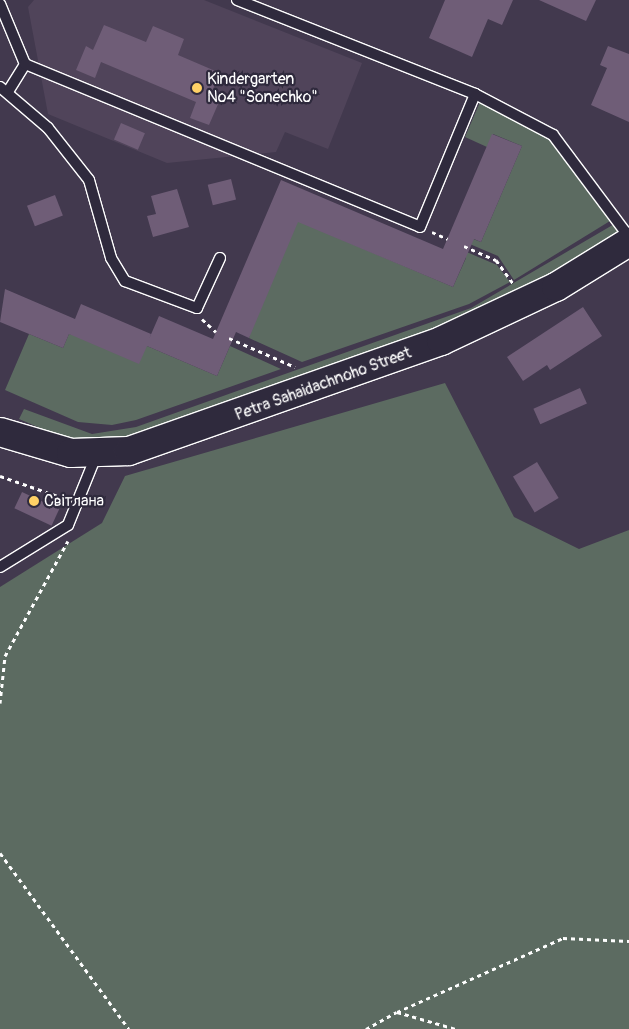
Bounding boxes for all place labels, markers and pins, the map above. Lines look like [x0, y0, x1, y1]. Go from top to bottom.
place label: Kindergarten №4 "Sonechko" [207, 69, 318, 107]
marker: Kindergarten №4 "Sonechko" [191, 82, 203, 94]
place label: Світлана [44, 491, 104, 511]
marker: Світлана [28, 495, 40, 507]

